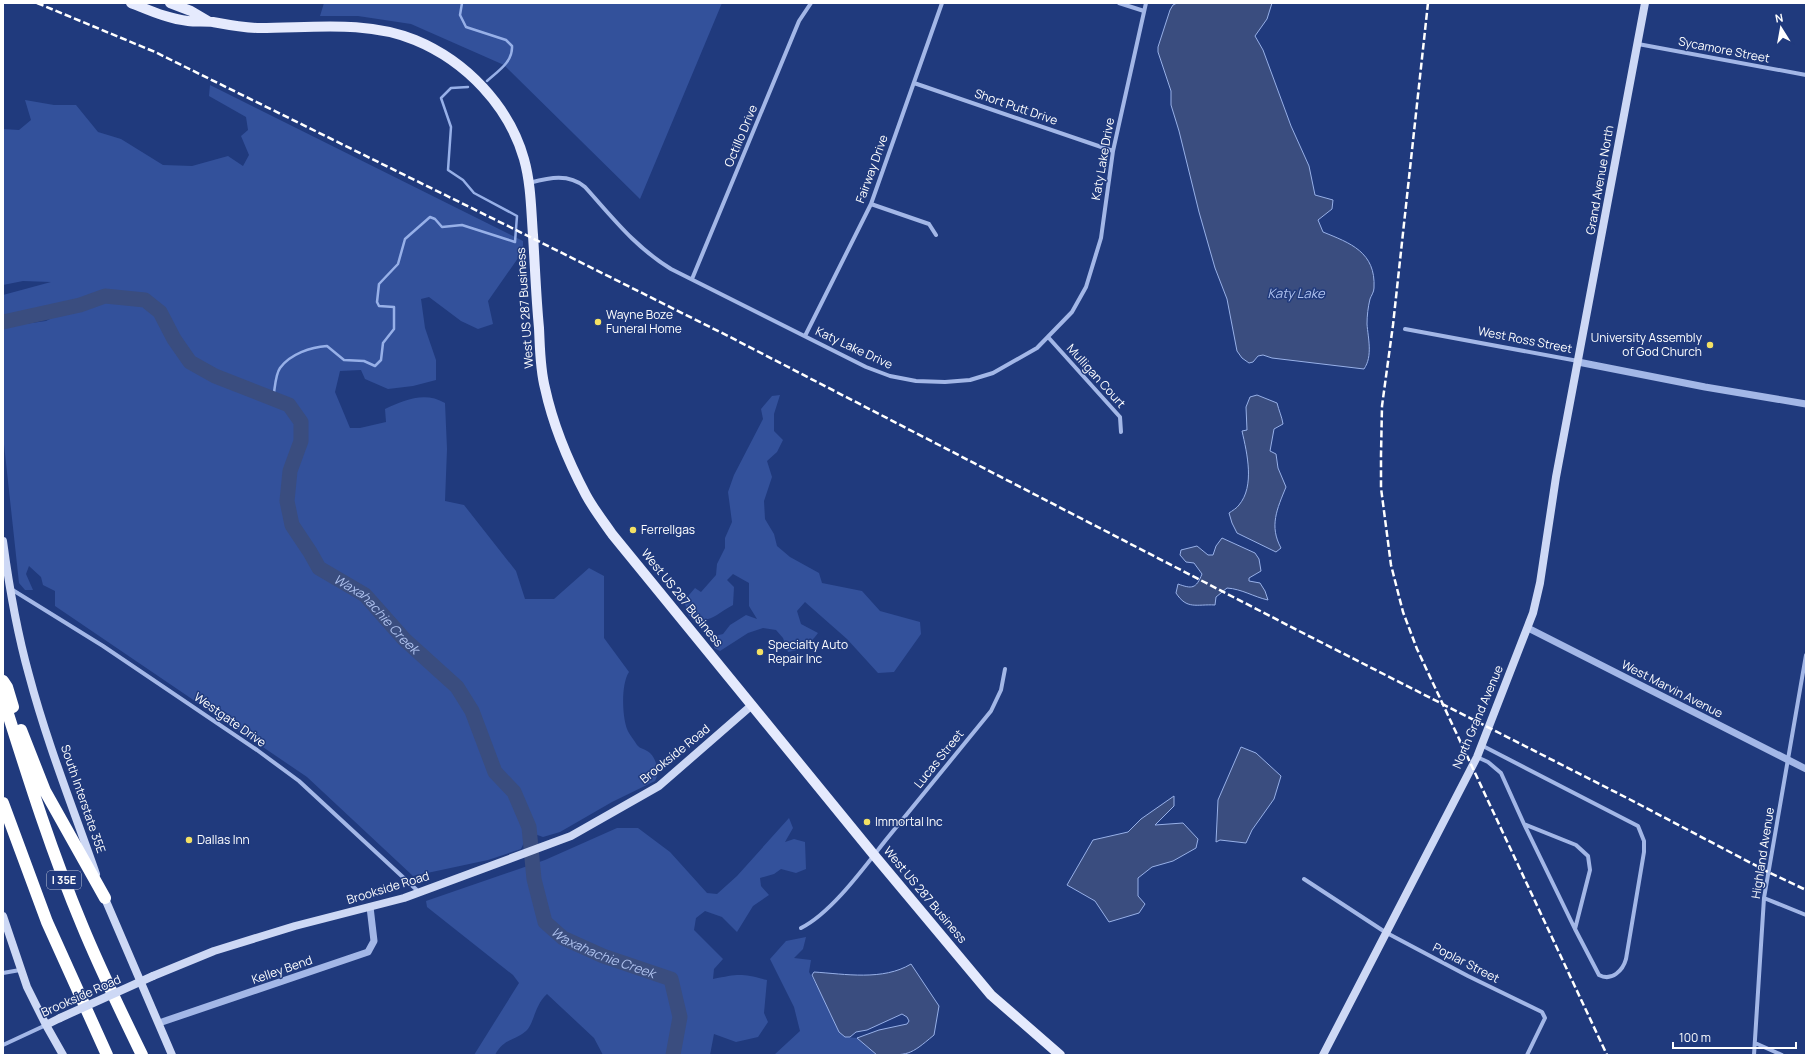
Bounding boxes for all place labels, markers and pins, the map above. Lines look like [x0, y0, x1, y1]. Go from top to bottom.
place label: Wayne Boze Funeral Home [606, 306, 682, 337]
marker: Wayne Boze Funeral Home [593, 317, 603, 327]
place label: University Assembly of God Church [1591, 329, 1703, 360]
marker: University Assembly of God Church [1705, 340, 1715, 350]
place label: Ferrellgas [641, 521, 695, 538]
marker: Ferrellgas [628, 525, 638, 535]
place label: Specialty Auto Repair Inc [768, 636, 848, 667]
marker: Specialty Auto Repair Inc [755, 647, 765, 657]
place label: Immortal Inc [875, 813, 943, 830]
marker: Immortal Inc [862, 817, 872, 827]
place label: Dallas Inn [197, 831, 250, 848]
marker: Dallas Inn [184, 835, 194, 845]

